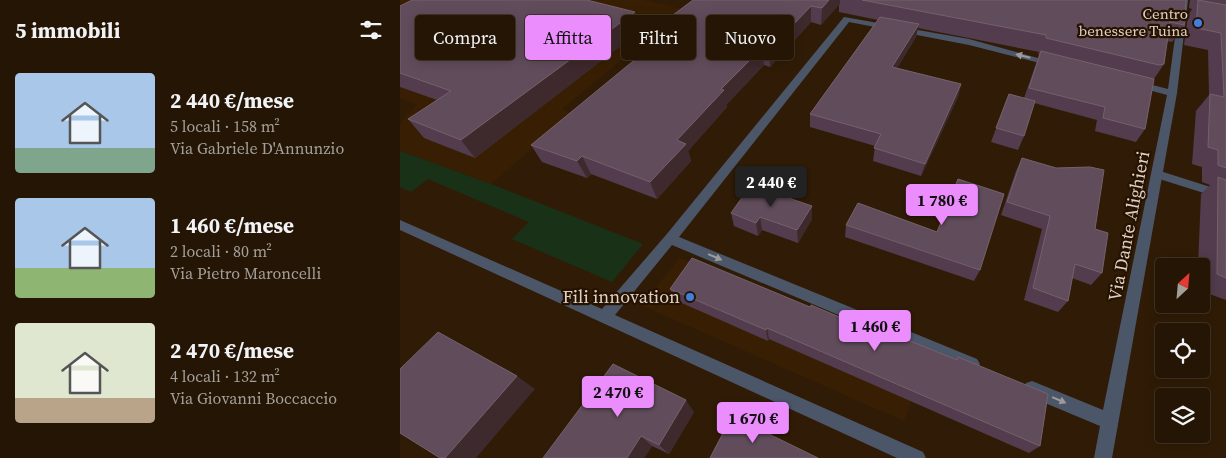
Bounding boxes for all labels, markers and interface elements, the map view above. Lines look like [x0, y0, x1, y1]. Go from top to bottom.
place label: Centro benessere Tuina [1079, 3, 1188, 41]
chip: Compra [415, 15, 515, 60]
chip: Affitta [525, 15, 611, 60]
chip: Filtri [621, 15, 696, 60]
chip: Nuovo [706, 15, 794, 60]
text: 5 immobili [15, 16, 120, 45]
icon: filters [357, 16, 385, 44]
marker: Centro benessere Tuina [1192, 17, 1204, 29]
one-way arrow [1015, 52, 1031, 60]
text: 2 440 €/mese [170, 86, 294, 115]
icon: home [55, 93, 115, 153]
text: 5 locali · 158 m² [170, 115, 280, 137]
text: Via Gabriele D'Annunzio [170, 137, 344, 159]
street label: Via Dante Alighieri [1102, 149, 1155, 303]
pin: 2 440 € [725, 166, 817, 208]
text: 2 440 € [746, 171, 796, 193]
pin: 1 780 € [896, 184, 988, 226]
text: 1 780 € [917, 189, 967, 211]
text: 1 460 €/mese [170, 211, 294, 240]
icon: home [55, 218, 115, 278]
text: 2 locali · 80 m² [170, 240, 272, 262]
one-way arrow [708, 254, 722, 262]
north arrow [1155, 258, 1210, 312]
map controls [1155, 258, 1210, 443]
text: Via Pietro Maroncelli [170, 262, 321, 284]
place label: Fili innovation [562, 284, 680, 309]
marker: Fili innovation [684, 291, 696, 303]
pin: 1 460 € [829, 310, 921, 352]
text: 1 460 € [850, 315, 900, 337]
button: locate [1155, 323, 1210, 378]
text: 2 470 €/mese [170, 336, 294, 365]
icon: home [55, 343, 115, 403]
text: 4 locali · 132 m² [170, 365, 280, 387]
pin: 2 470 € [572, 376, 664, 418]
text: 2 470 € [593, 381, 643, 403]
text: Via Giovanni Boccaccio [170, 387, 337, 409]
button: layers [1155, 388, 1210, 443]
one-way arrow [1052, 397, 1066, 405]
pin: 1 670 € [707, 402, 799, 444]
text: 1 670 € [728, 407, 778, 429]

